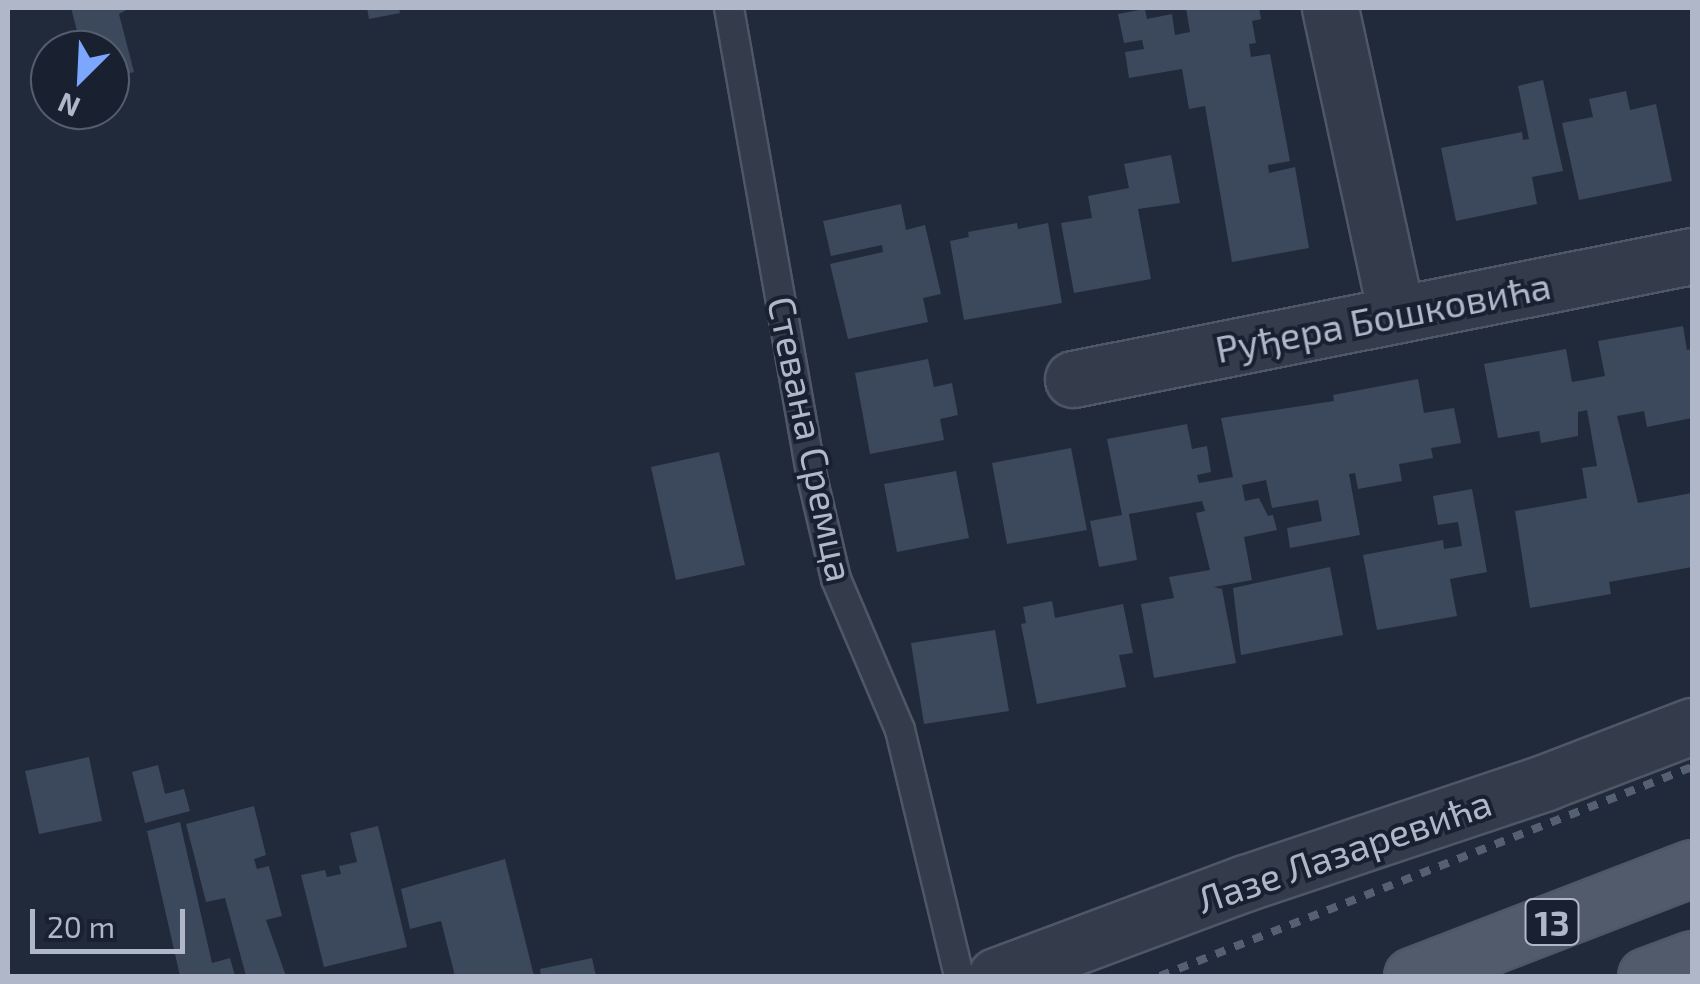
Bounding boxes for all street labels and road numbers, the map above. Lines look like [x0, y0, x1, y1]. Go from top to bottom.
street label: Руђера Бошковића [1212, 262, 1554, 372]
street label: Стевана Сремца [759, 292, 863, 586]
street label: Лазе Лазаревића [1191, 779, 1497, 923]
road number: 13 [1524, 892, 1580, 952]

